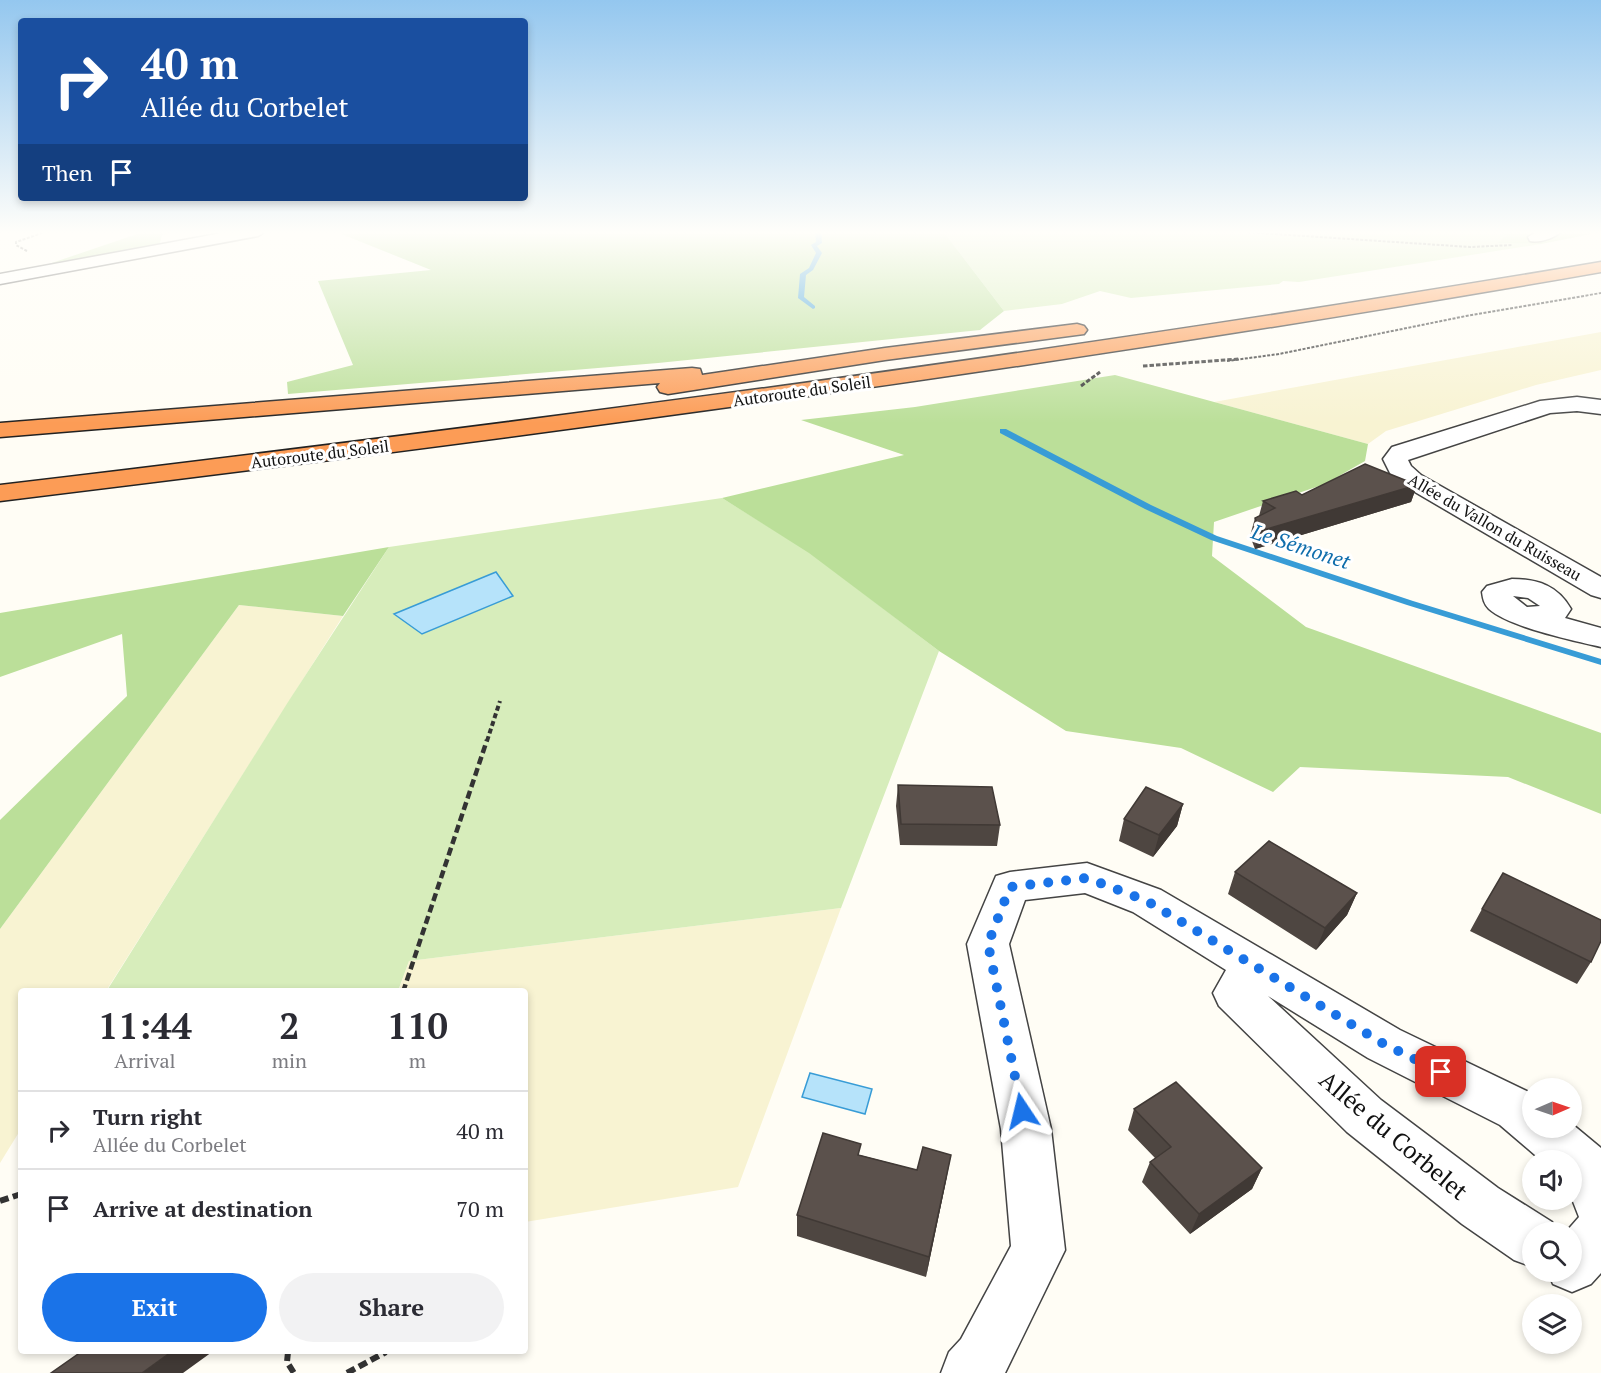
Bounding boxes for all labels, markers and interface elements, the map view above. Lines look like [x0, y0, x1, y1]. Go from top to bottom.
text: 40 m [141, 35, 239, 91]
icon: right [42, 42, 120, 120]
text: Allée du Corbelet [141, 89, 349, 125]
icon: arrive [105, 156, 138, 189]
text: Then [42, 158, 93, 187]
street label: Autoroute du Soleil [732, 370, 872, 412]
street label: Autoroute du Soleil [250, 435, 390, 473]
street label: Allée du Vallon du Ruisseau [1404, 468, 1586, 586]
water label: Le Sémonet [1247, 517, 1355, 575]
text: 11:44 [98, 1002, 192, 1049]
text: 2 [279, 1002, 300, 1049]
text: 110 [387, 1002, 448, 1049]
pin [1415, 1046, 1466, 1097]
text: Arrival [114, 1047, 176, 1074]
text: min [272, 1047, 307, 1074]
text: m [409, 1047, 426, 1074]
icon: arrive [1424, 1055, 1457, 1088]
street label: Allée du Corbelet [1313, 1063, 1475, 1207]
north arrow [1522, 1078, 1582, 1138]
map controls [1522, 1078, 1582, 1354]
position arrow [990, 1079, 1054, 1143]
text: Turn right [93, 1102, 202, 1131]
icon: right [42, 1114, 75, 1147]
text: 40 m [456, 1116, 504, 1145]
text: Allée du Corbelet [93, 1131, 247, 1158]
button: sound [1522, 1150, 1582, 1210]
icon: arrive [42, 1192, 75, 1225]
text: Arrive at destination [93, 1194, 312, 1223]
text: 70 m [456, 1194, 504, 1223]
button: search [1522, 1222, 1582, 1282]
button: Exit [42, 1273, 267, 1342]
button: Share [279, 1273, 504, 1342]
button: layers [1522, 1294, 1582, 1354]

